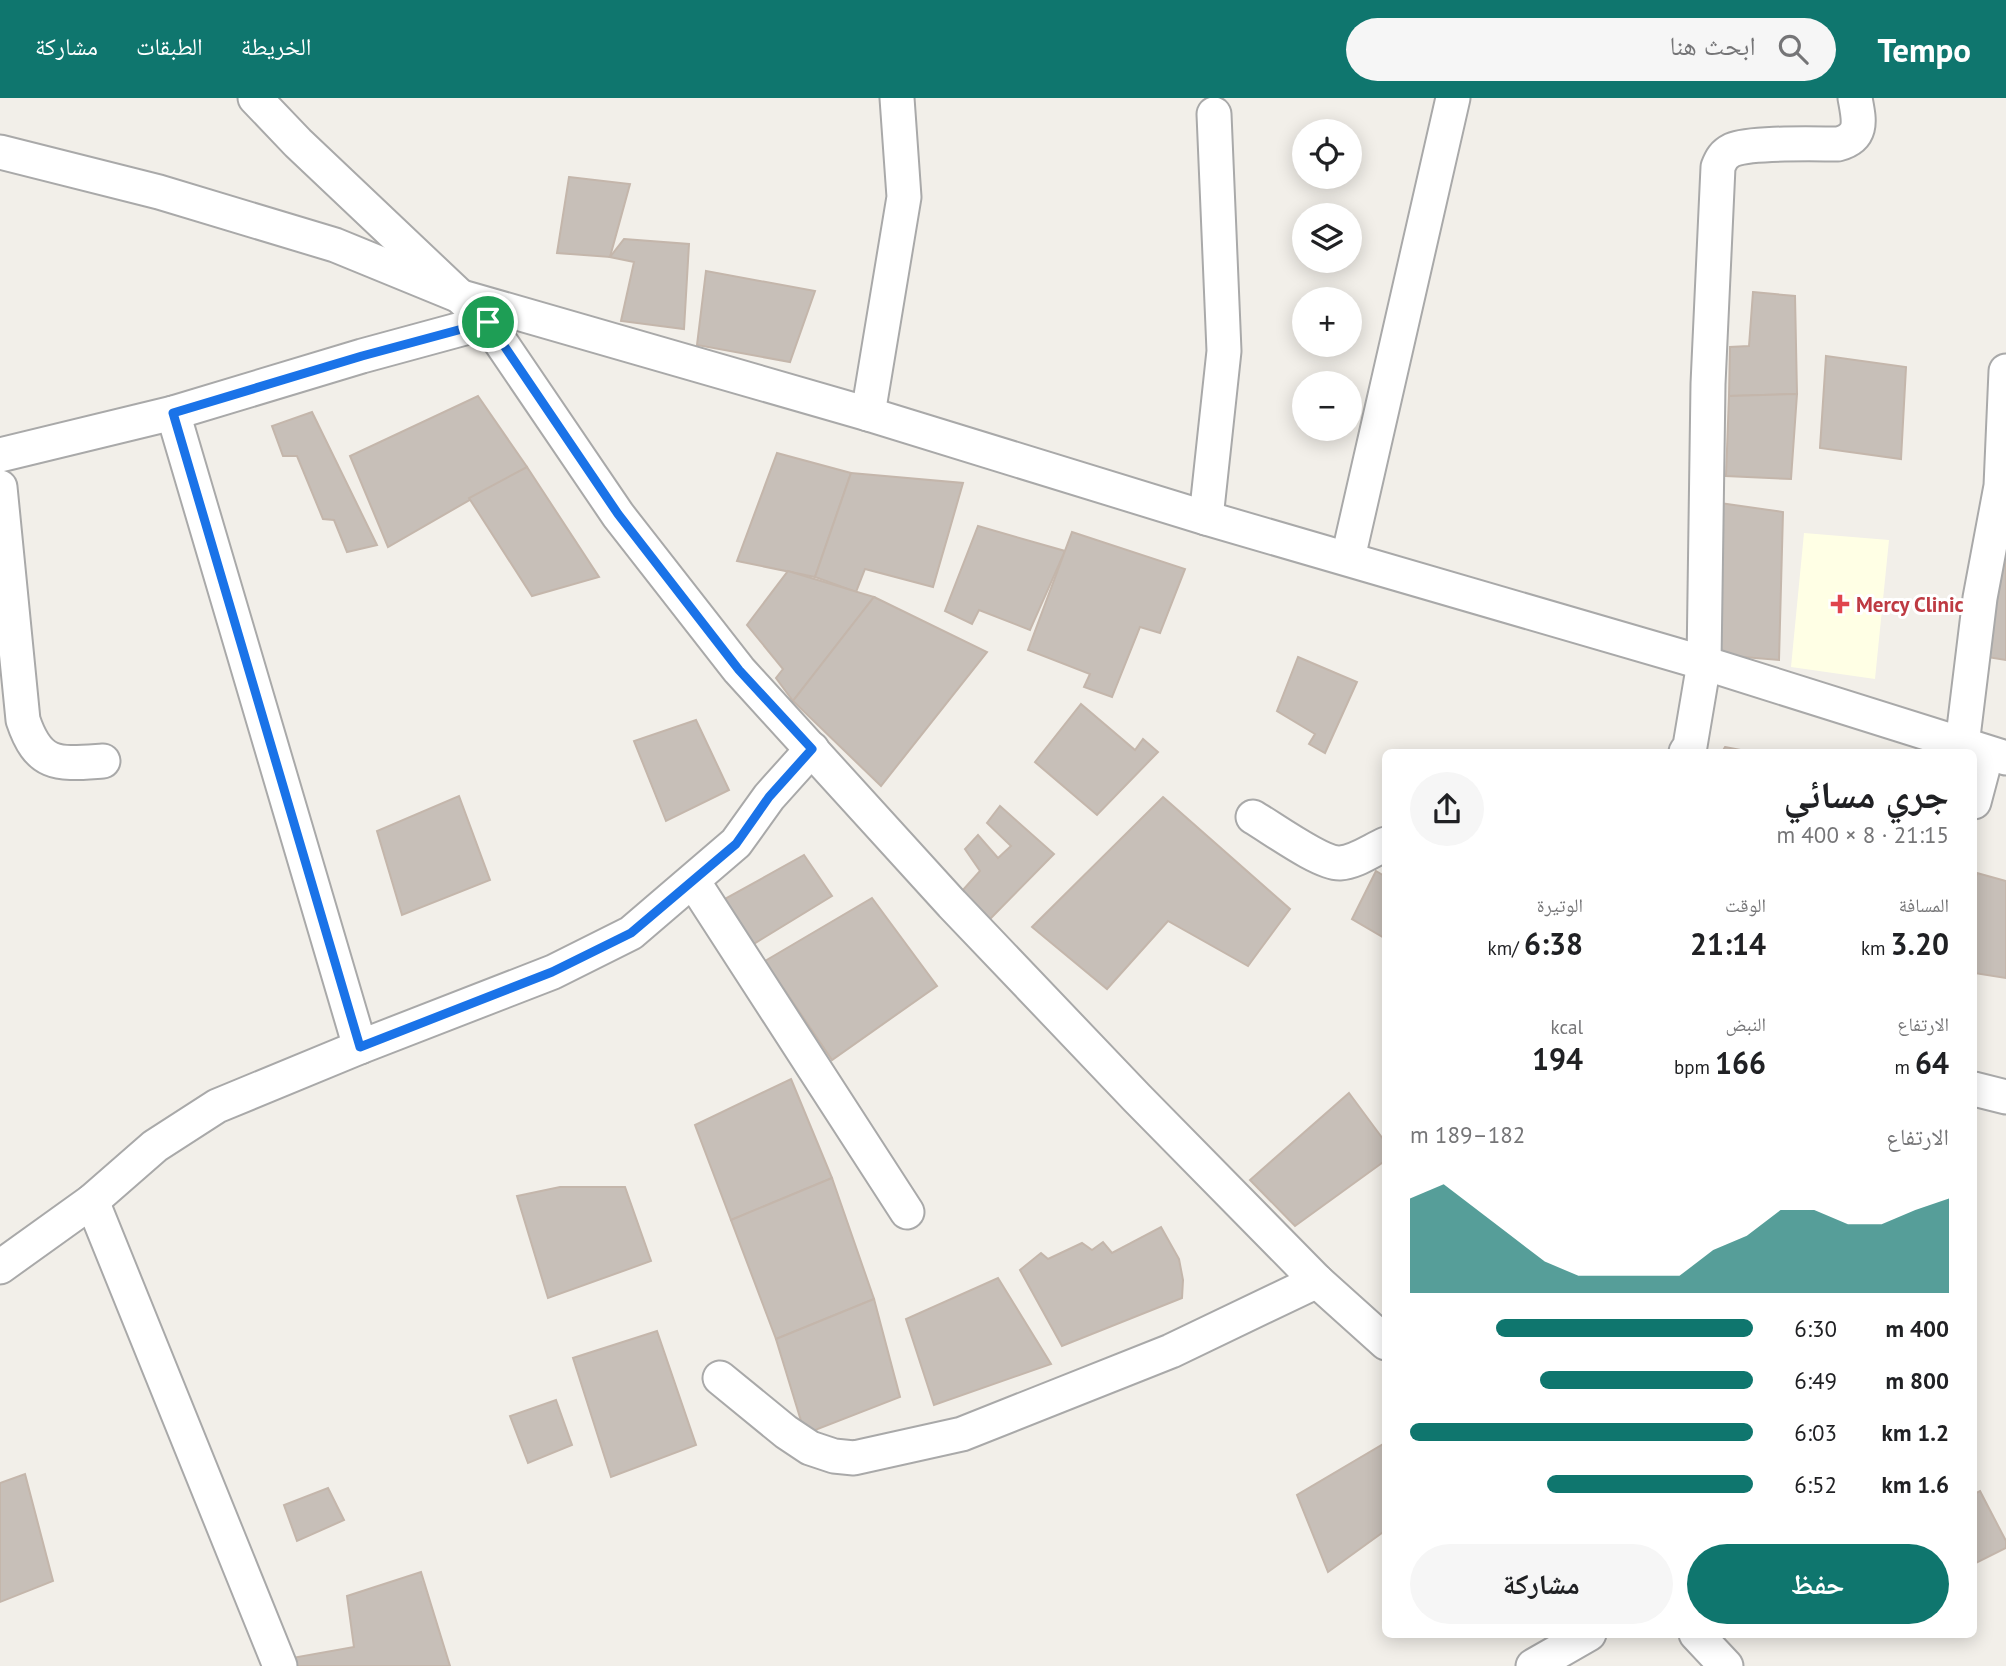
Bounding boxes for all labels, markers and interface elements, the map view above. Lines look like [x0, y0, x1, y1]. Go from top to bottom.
search box [1346, 18, 1836, 81]
text: Tempo [1878, 28, 1971, 71]
text: ابحث هنا [1669, 29, 1756, 62]
icon: search [1774, 30, 1812, 68]
text: مشاركة [35, 31, 98, 62]
text: الطبقات [136, 31, 203, 62]
text: الخريطة [241, 31, 311, 62]
map controls [1292, 119, 1362, 441]
button: locate [1292, 119, 1362, 189]
button: layers [1292, 203, 1362, 273]
button: + [1292, 287, 1362, 357]
pin [458, 292, 518, 352]
icon: arrive [469, 303, 507, 341]
button: − [1292, 371, 1362, 441]
place label: Mercy Clinic [1856, 591, 1964, 618]
marker: Mercy Clinic [1830, 594, 1850, 614]
text: جري مسائي [1783, 769, 1949, 818]
button: share [1410, 772, 1484, 846]
text: 21:15 · 8 × 400 m [1776, 820, 1949, 849]
text: الوتيرة [1537, 893, 1583, 917]
text: الوقت [1725, 893, 1766, 917]
text: المسافة [1899, 893, 1949, 917]
text: 6:38 [1524, 924, 1583, 963]
text: 21:14 [1690, 924, 1766, 963]
text: 3.20 [1891, 924, 1949, 963]
text: /km [1488, 936, 1524, 960]
text: km [1861, 936, 1891, 960]
text: النبض [1725, 1012, 1766, 1036]
text: الارتفاع [1897, 1012, 1949, 1036]
text: kcal [1551, 1015, 1583, 1039]
text: 194 [1532, 1039, 1583, 1078]
text: 166 [1715, 1043, 1766, 1082]
text: 64 [1915, 1043, 1949, 1082]
text: bpm [1674, 1055, 1715, 1079]
text: m [1894, 1055, 1915, 1079]
text: 182–189 m [1410, 1120, 1525, 1149]
text: الارتفاع [1886, 1122, 1949, 1151]
text: 6:30 [1794, 1314, 1837, 1343]
text: 400 m [1886, 1314, 1949, 1343]
text: 6:49 [1794, 1366, 1837, 1395]
text: 800 m [1886, 1366, 1949, 1395]
text: 6:03 [1794, 1418, 1837, 1447]
text: 1.2 km [1882, 1418, 1949, 1447]
text: 6:52 [1794, 1470, 1837, 1499]
text: 1.6 km [1882, 1470, 1949, 1499]
button: مشاركة [1410, 1544, 1673, 1624]
button: حفظ [1687, 1544, 1949, 1624]

